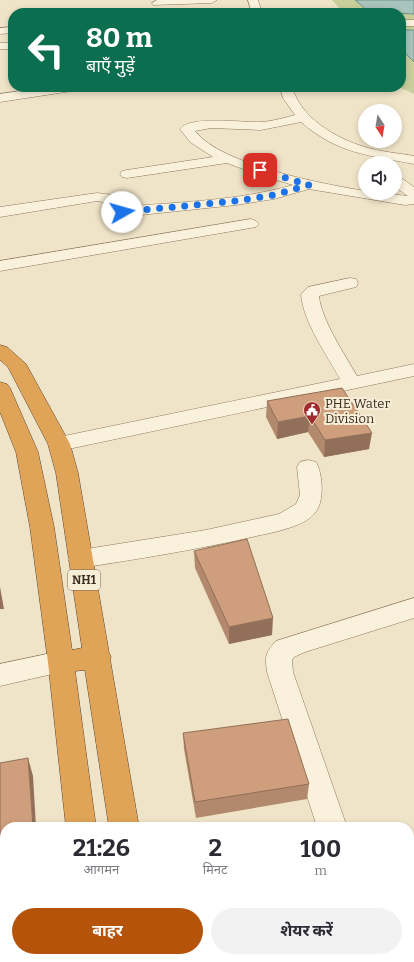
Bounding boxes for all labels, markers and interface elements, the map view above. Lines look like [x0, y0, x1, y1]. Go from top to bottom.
text: 80 m [86, 21, 152, 54]
icon: left [20, 24, 72, 76]
text: बाएँ मुड़ें [86, 55, 135, 77]
north arrow [358, 104, 402, 148]
map controls [358, 104, 402, 200]
pin [243, 153, 277, 187]
button: sound [358, 156, 402, 200]
icon: arrive [249, 159, 271, 181]
position arrow [101, 191, 143, 233]
place label: PHE Water Division [325, 396, 390, 426]
public building icon: PHE Water Division [302, 400, 322, 425]
road number: NH1 [68, 570, 100, 590]
text: 21:26 [73, 834, 130, 862]
text: 2 [208, 834, 222, 862]
text: 100 [300, 835, 341, 863]
text: आगमन [84, 862, 119, 877]
text: मिनट [203, 862, 228, 877]
text: m [315, 863, 327, 878]
button: बाहर [12, 908, 203, 954]
button: शेयर करें [211, 908, 402, 954]

